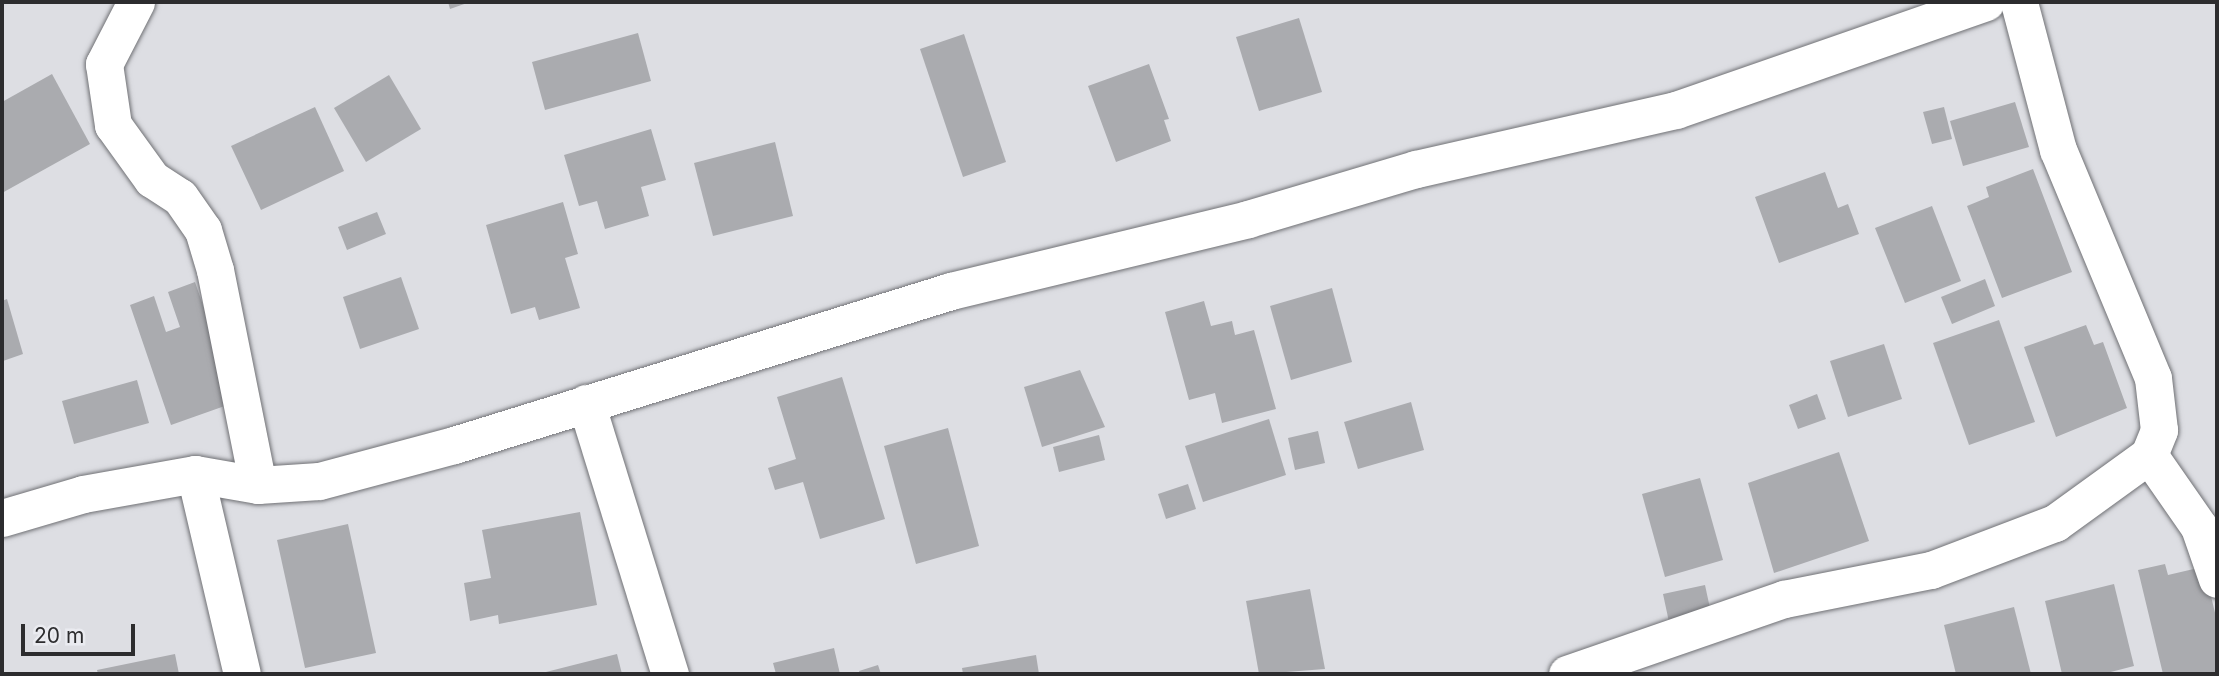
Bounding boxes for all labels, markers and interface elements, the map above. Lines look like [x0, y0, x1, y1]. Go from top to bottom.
scale bar [24, 610, 138, 654]
text: 20 m [34, 623, 84, 648]

